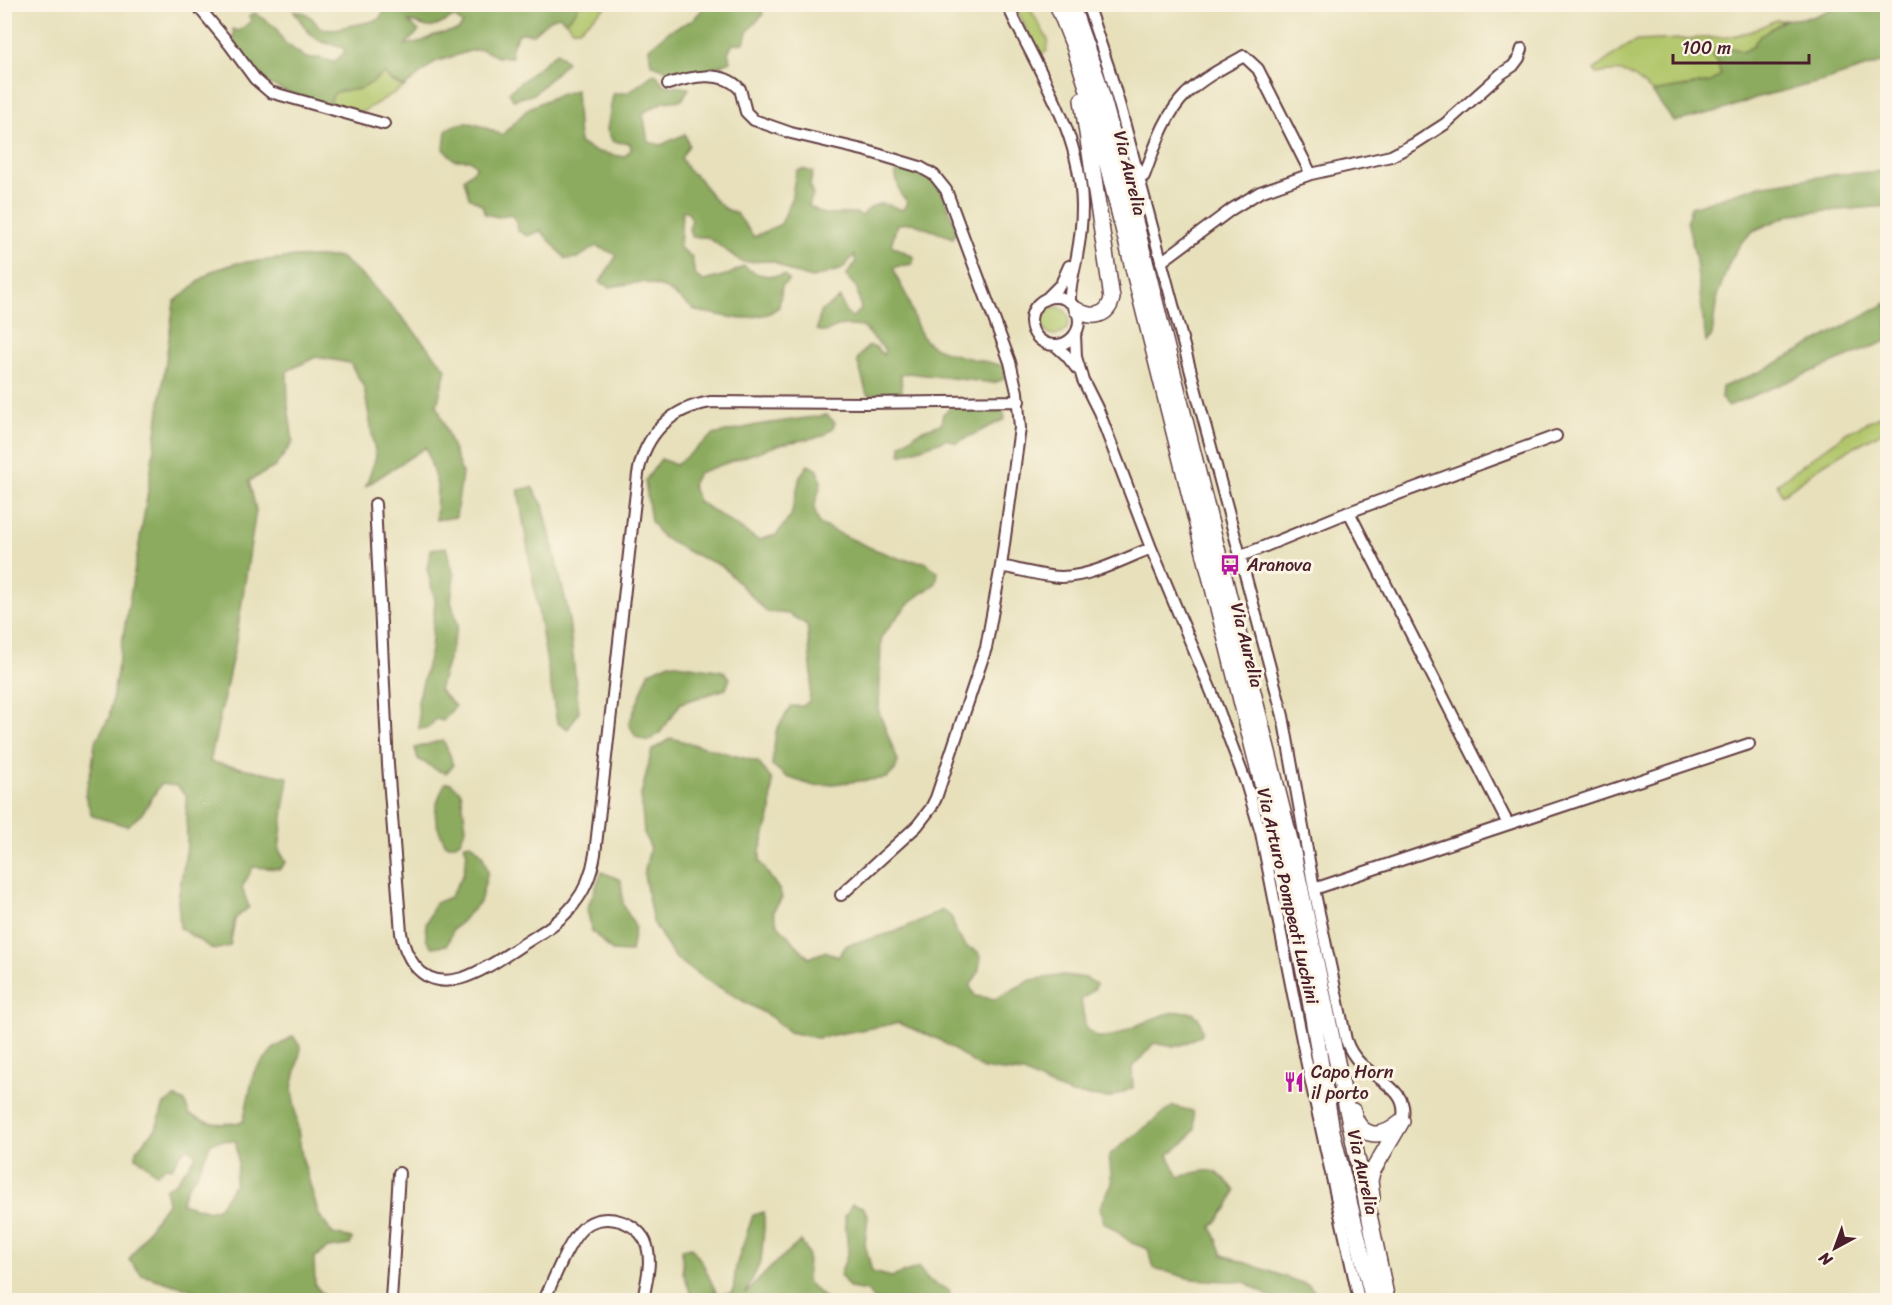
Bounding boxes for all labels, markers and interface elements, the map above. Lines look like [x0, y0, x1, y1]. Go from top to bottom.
scale bar [1673, 27, 1810, 65]
text: 100 m [1682, 32, 1731, 64]
street label: Via Aurelia [1104, 127, 1156, 219]
place label: Aranova [1246, 549, 1311, 581]
bus stop icon: Aranova [1218, 553, 1242, 577]
street label: Via Aurelia [1221, 599, 1273, 691]
street label: Via Arturo Pompeati Luchini [1248, 785, 1329, 1008]
place label: Capo Horn il porto [1311, 1056, 1394, 1109]
restaurant icon: Capo Horn il porto [1282, 1070, 1306, 1094]
street label: Via Aurelia [1338, 1126, 1388, 1218]
north arrow [1805, 1218, 1865, 1278]
text: N [1811, 1244, 1840, 1274]

